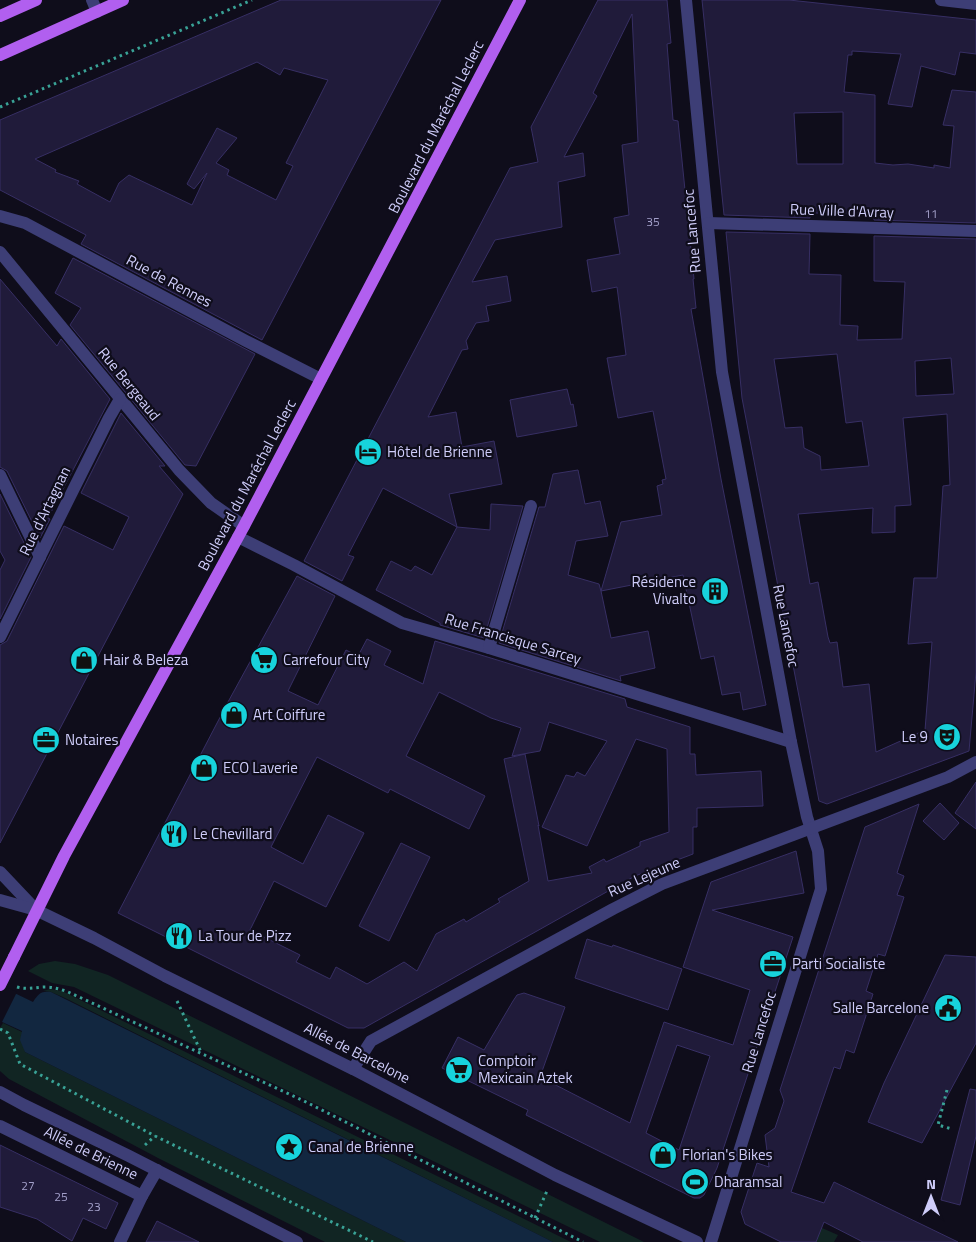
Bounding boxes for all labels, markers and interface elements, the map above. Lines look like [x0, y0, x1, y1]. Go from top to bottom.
street label: Boulevard du Maréchal Leclerc [382, 36, 489, 217]
street label: Rue Lancefoc [676, 188, 707, 274]
street label: Rue Ville d'Avray [790, 197, 894, 224]
house number: 11 [924, 204, 938, 223]
house number: 35 [646, 212, 660, 231]
street label: Rue de Rennes [122, 248, 216, 313]
street label: Rue Bergeaud [93, 342, 166, 425]
street label: Boulevard du Maréchal Leclerc [191, 395, 302, 575]
hotel icon: Hôtel de Brienne [353, 437, 383, 467]
place label: Hôtel de Brienne [387, 440, 492, 463]
street label: Rue d'Artagnan [13, 462, 76, 559]
place label: Résidence Vivalto [631, 570, 696, 610]
building icon: Résidence Vivalto [700, 576, 730, 606]
street label: Rue Lancefoc [767, 582, 806, 669]
street label: Rue Francisque Sarcey [442, 607, 584, 670]
shop icon: Hair & Beleza [69, 645, 99, 675]
supermarket icon: Carrefour City [249, 645, 279, 675]
place label: Hair & Beleza [103, 648, 189, 671]
place label: Carrefour City [283, 648, 370, 671]
shop icon: Art Coiffure [219, 700, 249, 730]
place label: Art Coiffure [253, 703, 325, 726]
theatre icon: Le 9 [932, 722, 962, 752]
office icon: Notaires [31, 725, 61, 755]
place label: Le 9 [902, 725, 928, 748]
place label: Notaires [65, 728, 119, 751]
shop icon: ECO Laverie [189, 753, 219, 783]
place label: ECO Laverie [223, 756, 298, 779]
restaurant icon: Le Chevillard [159, 819, 189, 849]
place label: Le Chevillard [193, 822, 273, 845]
street label: Rue Lejeune [604, 850, 684, 903]
restaurant icon: La Tour de Pizz [164, 921, 194, 951]
place label: La Tour de Pizz [198, 924, 292, 947]
office icon: Parti Socialiste [758, 949, 788, 979]
place label: Parti Socialiste [792, 952, 885, 975]
street label: Rue Lancefoc [735, 988, 782, 1075]
public building icon: Salle Barcelone [933, 993, 963, 1023]
place label: Salle Barcelone [833, 996, 929, 1019]
street label: Allée de Barcelone [300, 1016, 414, 1089]
place label: Comptoir Mexicain Aztek [478, 1049, 573, 1089]
supermarket icon: Comptoir Mexicain Aztek [444, 1055, 474, 1085]
street label: Allée de Brienne [40, 1120, 142, 1185]
place icon: Canal de Brienne [274, 1132, 304, 1162]
place label: Canal de Brienne [308, 1135, 414, 1158]
shop icon: Florian's Bikes [648, 1140, 678, 1170]
place label: Florian's Bikes [682, 1143, 773, 1166]
sports icon: Dharamsal [680, 1167, 710, 1197]
place label: Dharamsal [714, 1170, 782, 1193]
north arrow [906, 1172, 956, 1222]
text: N [926, 1173, 936, 1194]
house number: 27 [21, 1176, 35, 1195]
house number: 25 [54, 1187, 68, 1206]
house number: 23 [87, 1197, 101, 1216]

